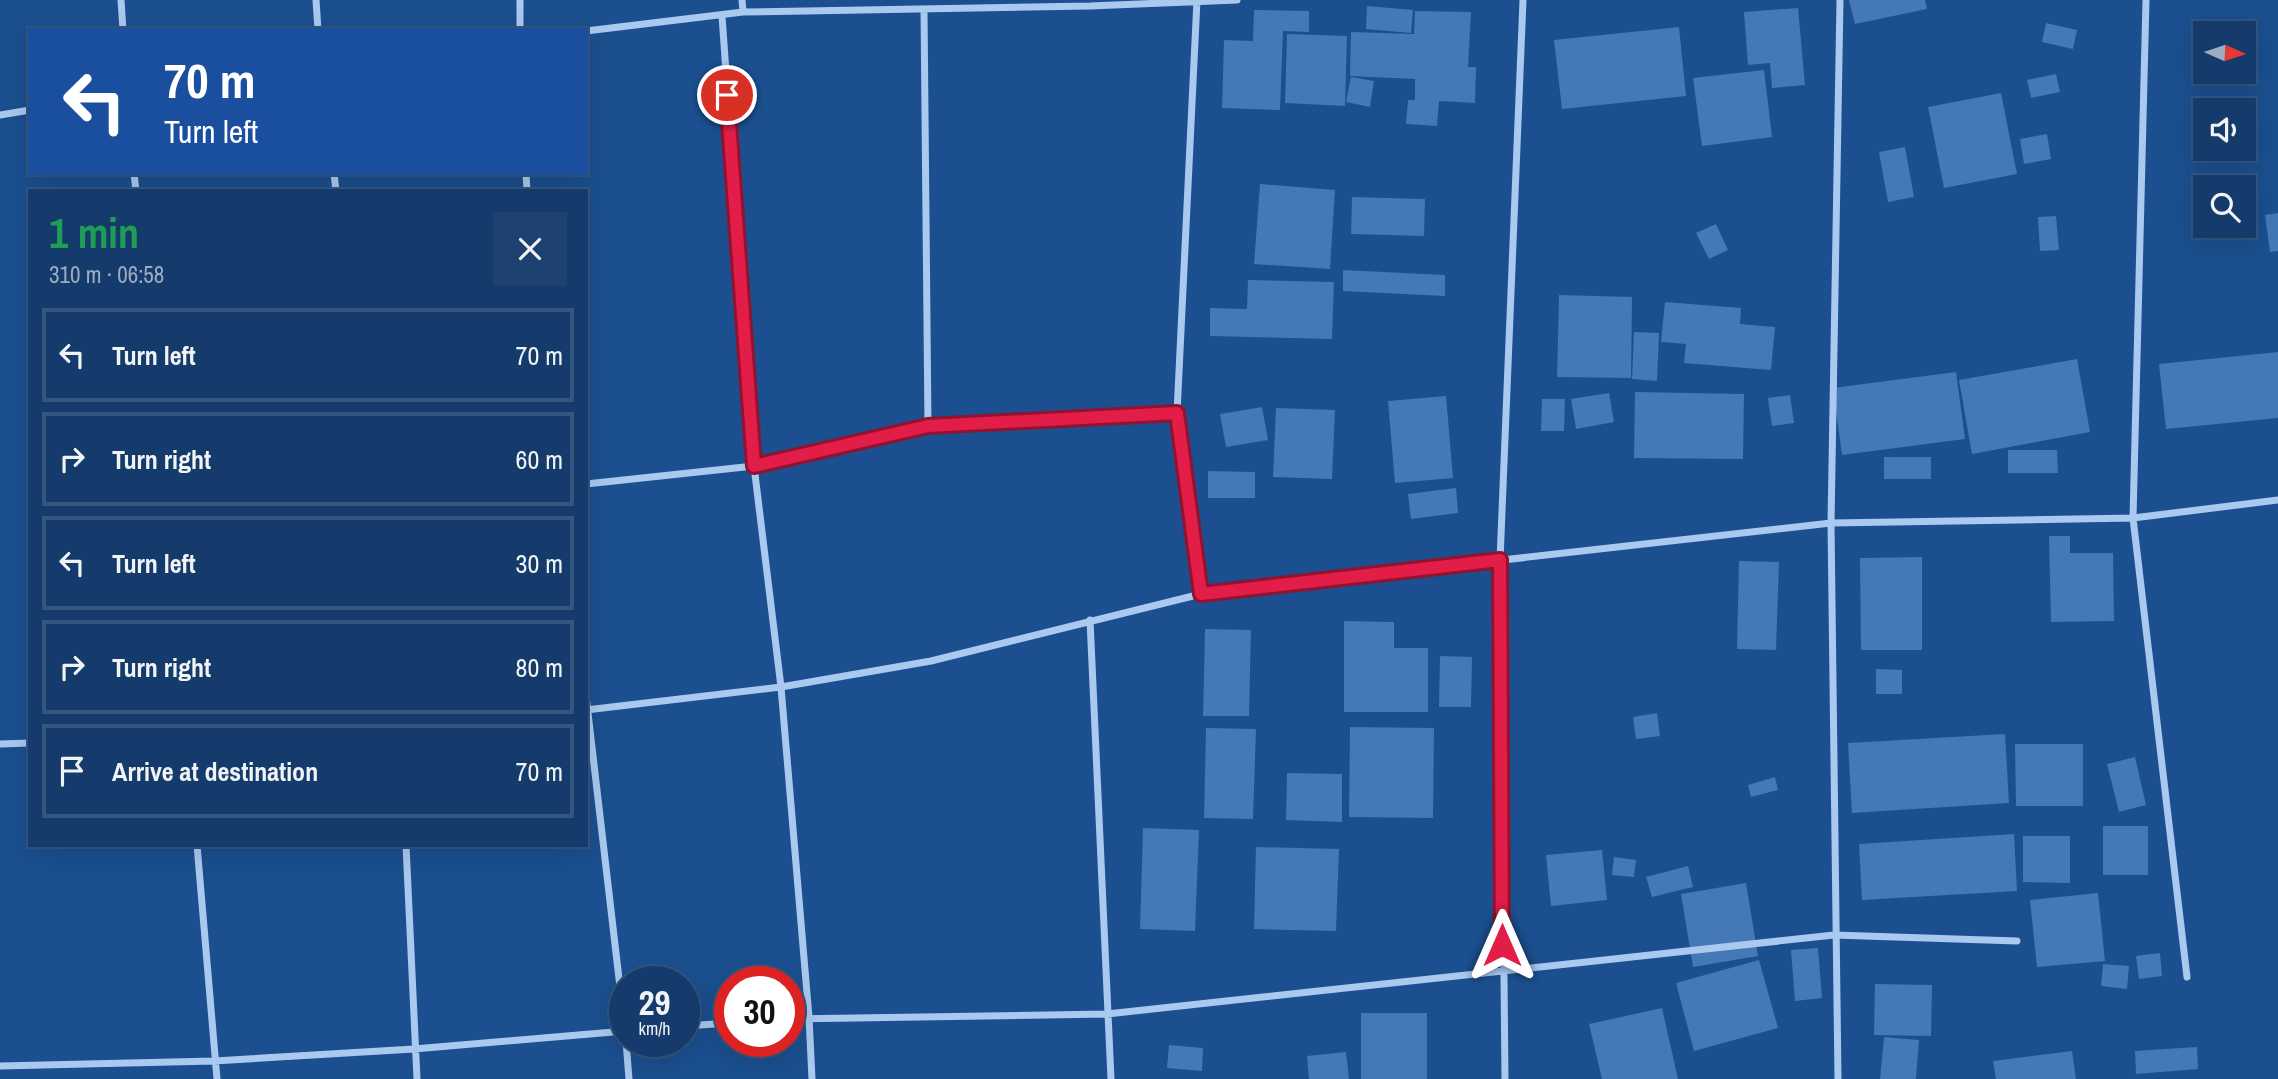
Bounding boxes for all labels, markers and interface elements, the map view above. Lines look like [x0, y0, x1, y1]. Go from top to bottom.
north arrow [2193, 21, 2256, 84]
map controls [2193, 21, 2256, 238]
text: 70 m [164, 47, 256, 113]
icon: left [49, 56, 140, 147]
pin [697, 65, 757, 125]
icon: arrive [708, 76, 746, 114]
button: sound [2193, 98, 2256, 161]
text: Turn left [164, 110, 258, 153]
button: search [2193, 175, 2256, 238]
text: 1 min [49, 205, 139, 261]
button: close [493, 212, 567, 286]
text: 310 m · 06:58 [49, 259, 164, 290]
icon: left [53, 336, 91, 374]
text: Turn left [112, 338, 196, 373]
text: 70 m [516, 338, 563, 373]
icon: right [53, 440, 91, 478]
text: Turn right [112, 442, 211, 477]
text: 60 m [516, 442, 563, 477]
icon: left [53, 544, 91, 582]
text: Turn left [112, 546, 196, 581]
text: 30 m [516, 546, 563, 581]
icon: right [53, 648, 91, 686]
text: Turn right [112, 650, 211, 685]
text: 80 m [516, 650, 563, 685]
icon: arrive [53, 752, 91, 790]
text: Arrive at destination [112, 754, 318, 789]
text: 70 m [516, 754, 563, 789]
position arrow [1465, 908, 1539, 982]
speed limit sign: 30 [714, 966, 805, 1057]
text: 29 [639, 979, 670, 1026]
text: km/h [639, 1016, 671, 1041]

